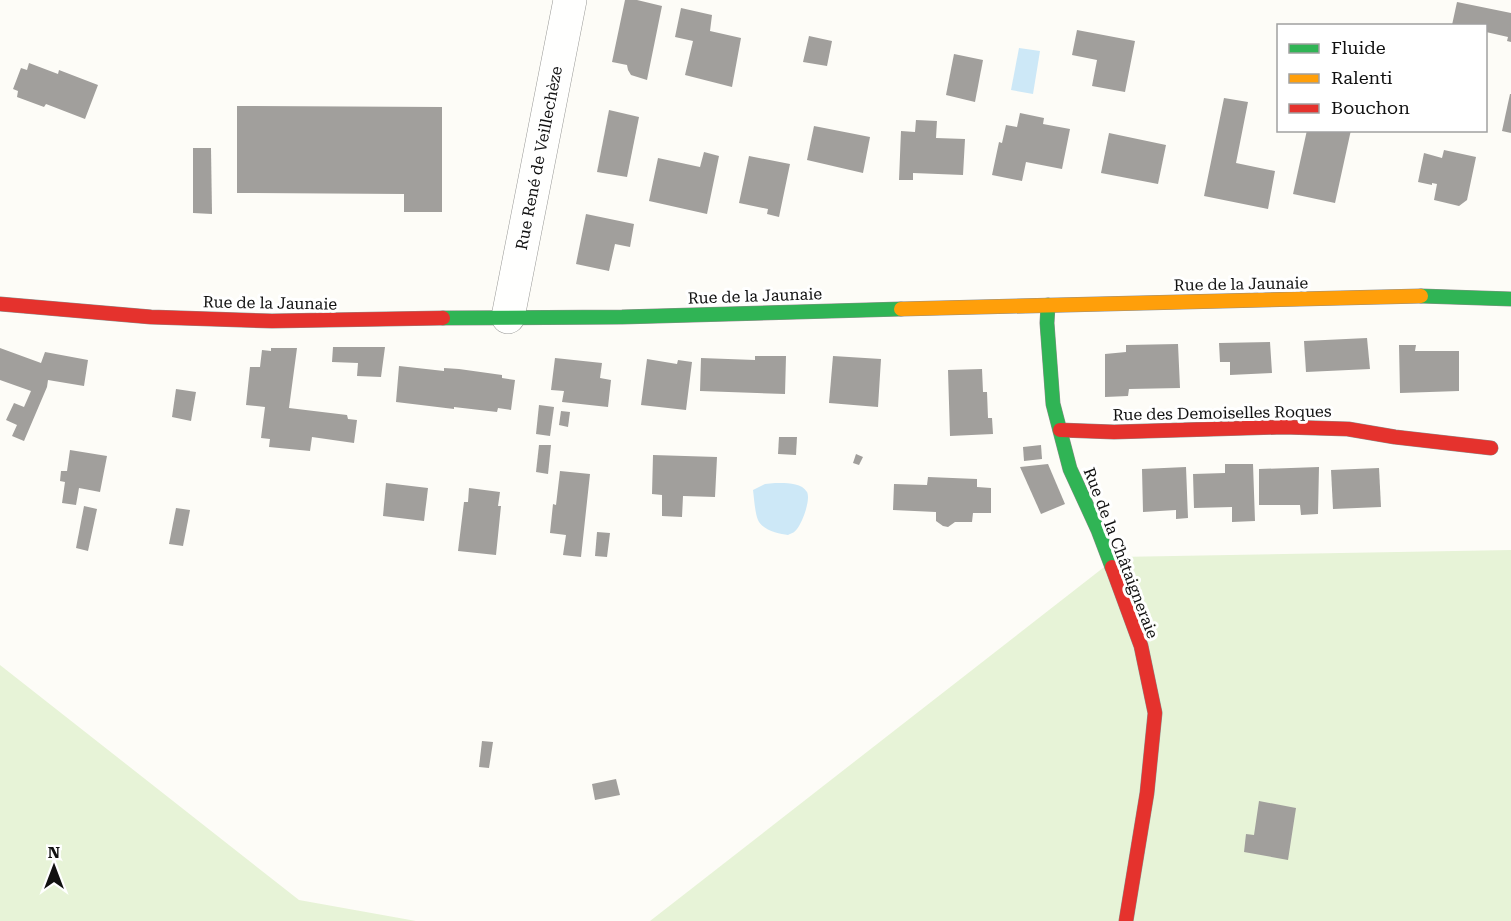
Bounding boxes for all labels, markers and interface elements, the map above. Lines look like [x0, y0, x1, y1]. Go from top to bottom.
legend [1277, 24, 1487, 132]
text: Fluide [1331, 37, 1386, 58]
street label: Rue René de Veillechèze [512, 64, 566, 251]
text: Ralenti [1331, 67, 1393, 88]
text: Bouchon [1331, 97, 1410, 118]
street label: Rue de la Jaunaie [1174, 273, 1309, 295]
street label: Rue de la Jaunaie [687, 284, 823, 308]
street label: Rue de la Jaunaie [203, 292, 338, 314]
street label: Rue des Demoiselles Roques [1112, 402, 1332, 424]
street label: Rue de la Châtaigneraie [1080, 465, 1162, 641]
north arrow [24, 837, 84, 897]
text: N [48, 843, 60, 862]

